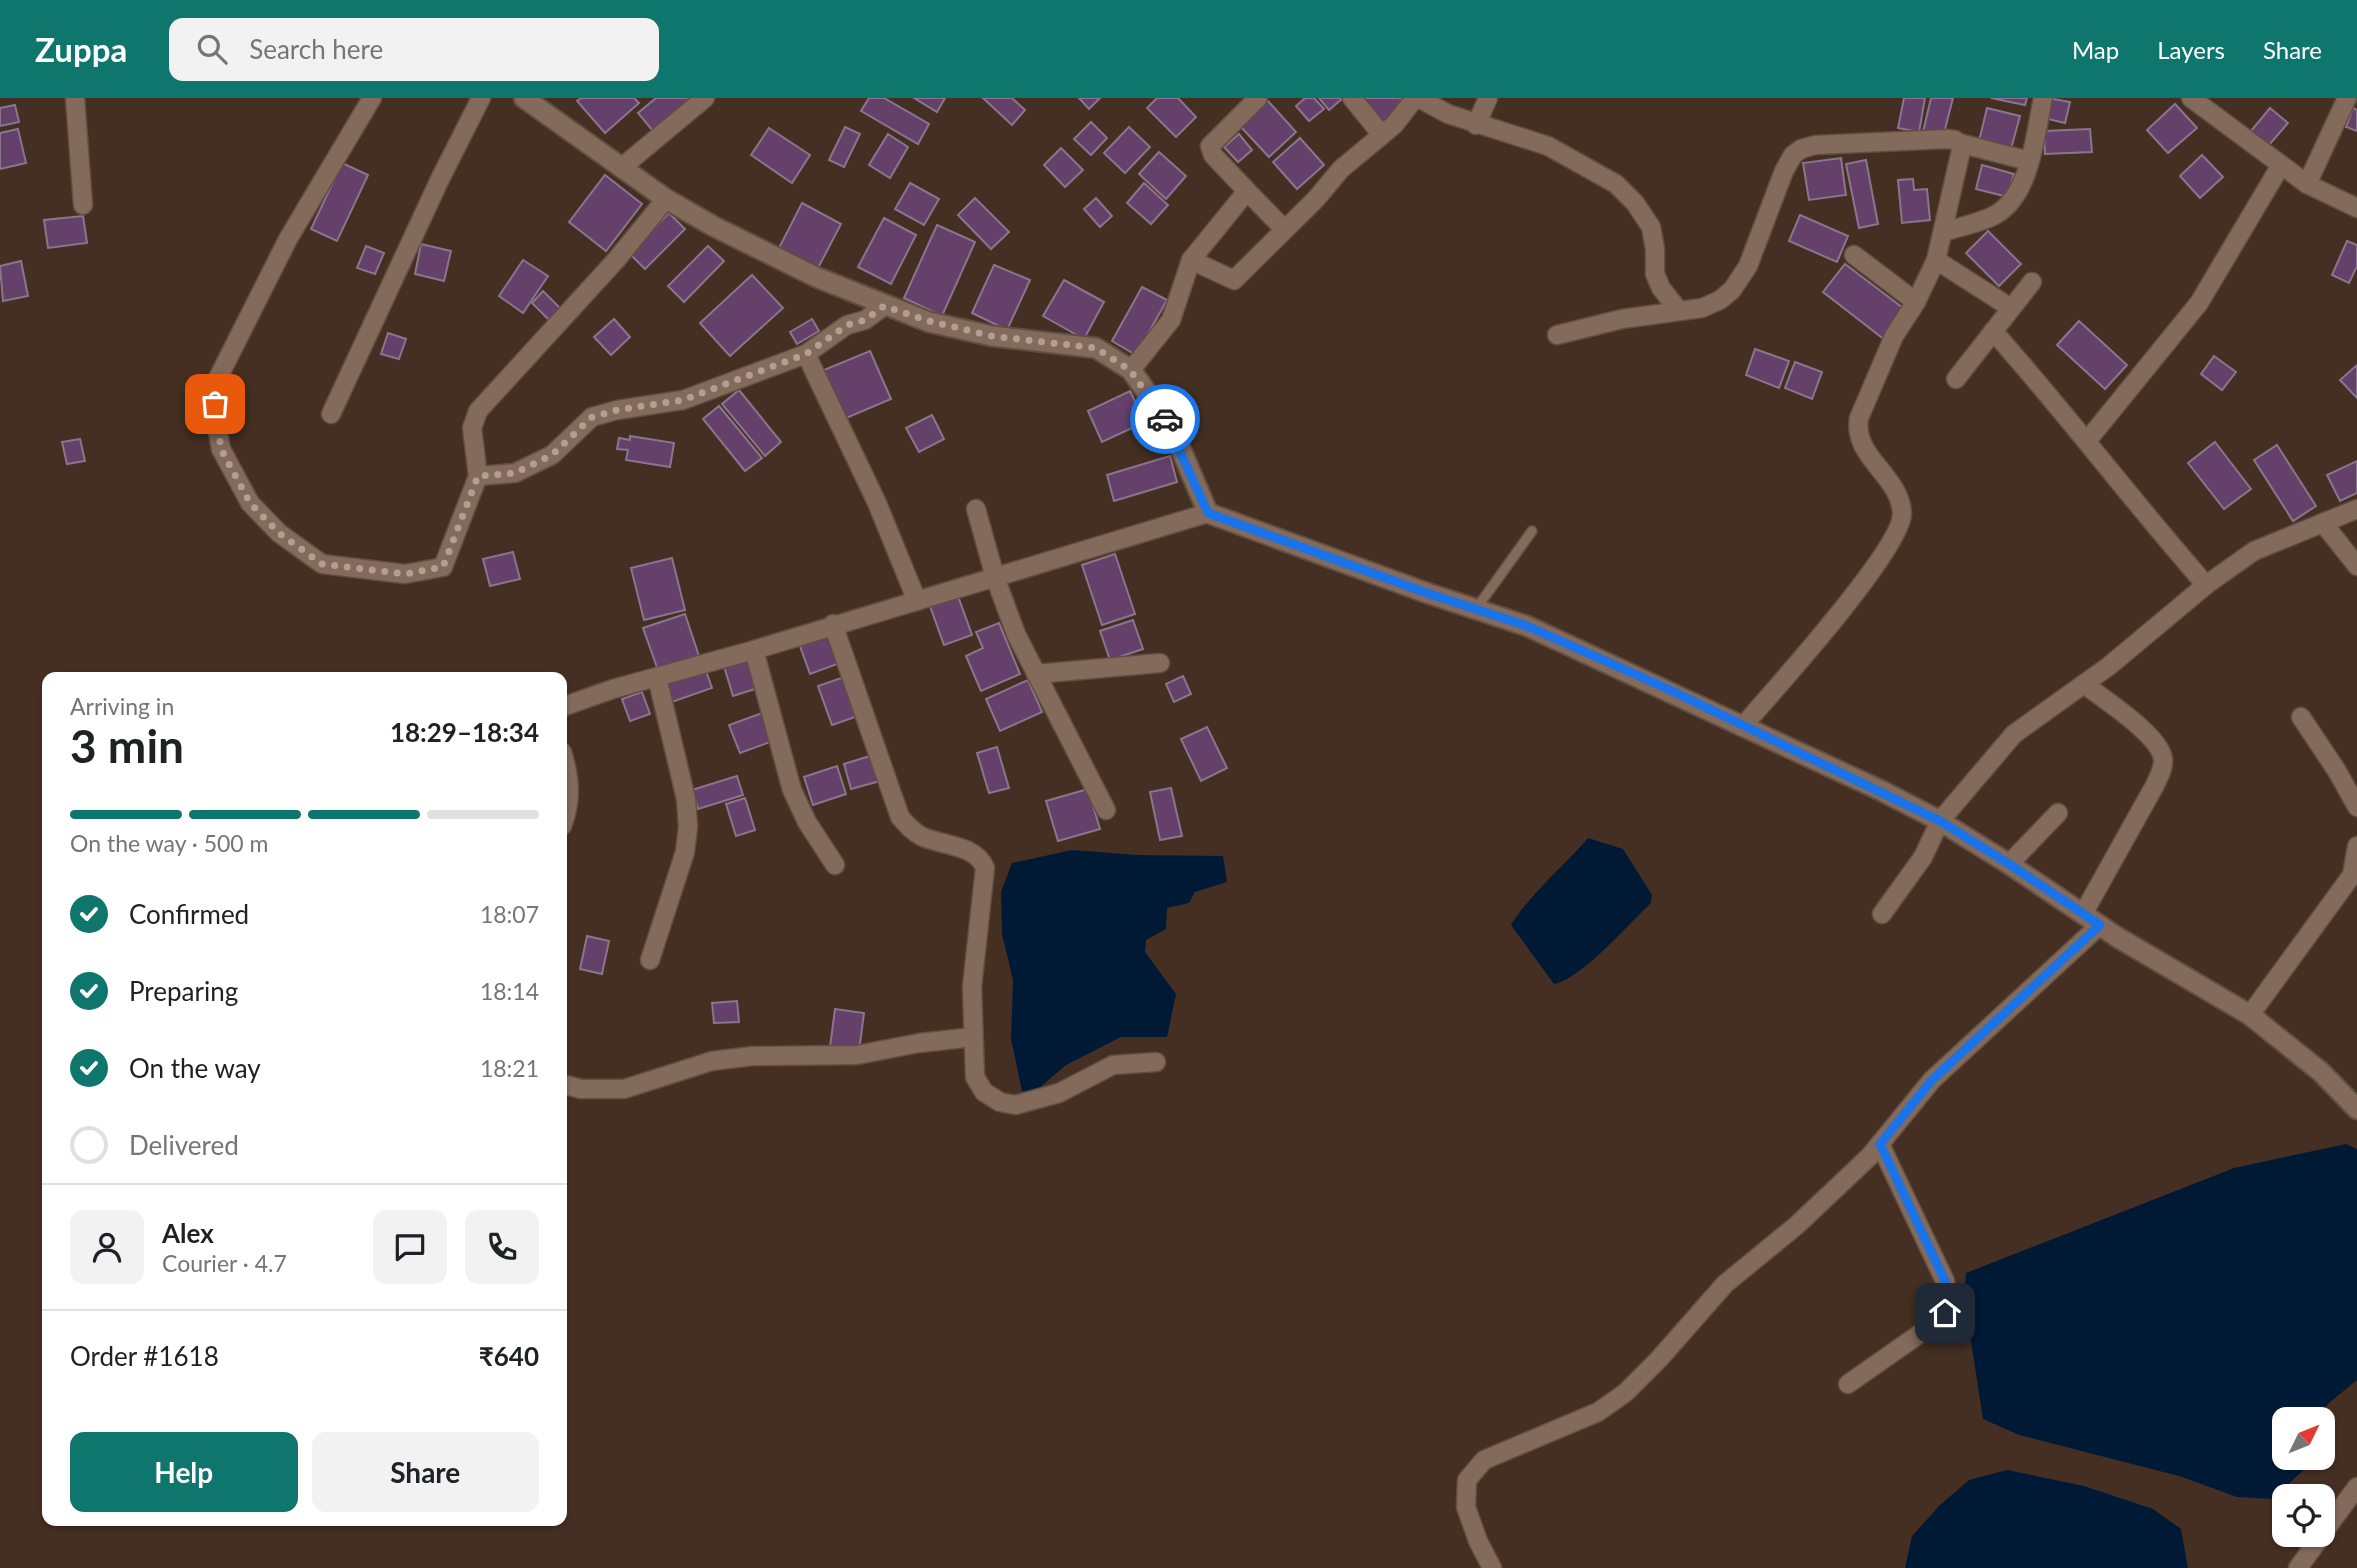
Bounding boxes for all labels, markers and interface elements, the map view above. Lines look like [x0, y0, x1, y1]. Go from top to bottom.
search box [169, 18, 659, 81]
text: Zuppa [35, 29, 127, 69]
icon: search [193, 30, 231, 68]
text: Search here [249, 33, 383, 65]
text: Map [2072, 35, 2119, 64]
text: Layers [2157, 35, 2225, 64]
text: Share [2263, 35, 2322, 64]
pin [185, 374, 245, 434]
courier [1130, 384, 1200, 454]
icon: bag [196, 385, 234, 423]
icon: car [1146, 400, 1184, 438]
text: Arriving in [70, 692, 174, 720]
text: 18:29–18:34 [390, 716, 539, 748]
text: 3 min [70, 718, 184, 773]
text: On the way · 500 m [70, 829, 269, 857]
icon: check [70, 895, 108, 933]
text: Confirmed [129, 898, 249, 930]
text: 18:07 [480, 900, 539, 928]
icon: check [70, 972, 108, 1010]
text: Preparing [129, 975, 238, 1007]
text: 18:14 [480, 977, 539, 1005]
icon: check [70, 1049, 108, 1087]
text: On the way [129, 1052, 261, 1084]
text: 18:21 [480, 1054, 539, 1082]
text: Delivered [129, 1129, 239, 1161]
button: person [70, 1210, 144, 1284]
button: chat [373, 1210, 447, 1284]
button: phone [465, 1210, 539, 1284]
text: Alex [162, 1217, 214, 1249]
text: Courier · 4.7 [162, 1249, 287, 1277]
pin [1915, 1283, 1975, 1343]
icon: home [1926, 1294, 1964, 1332]
text: Order #1618 [70, 1340, 219, 1372]
text: ₹640 [479, 1340, 539, 1372]
north arrow [2272, 1407, 2334, 1470]
map controls [2272, 1407, 2335, 1547]
button: Help [70, 1432, 298, 1512]
button: Share [312, 1432, 539, 1512]
button: locate [2272, 1484, 2335, 1547]

